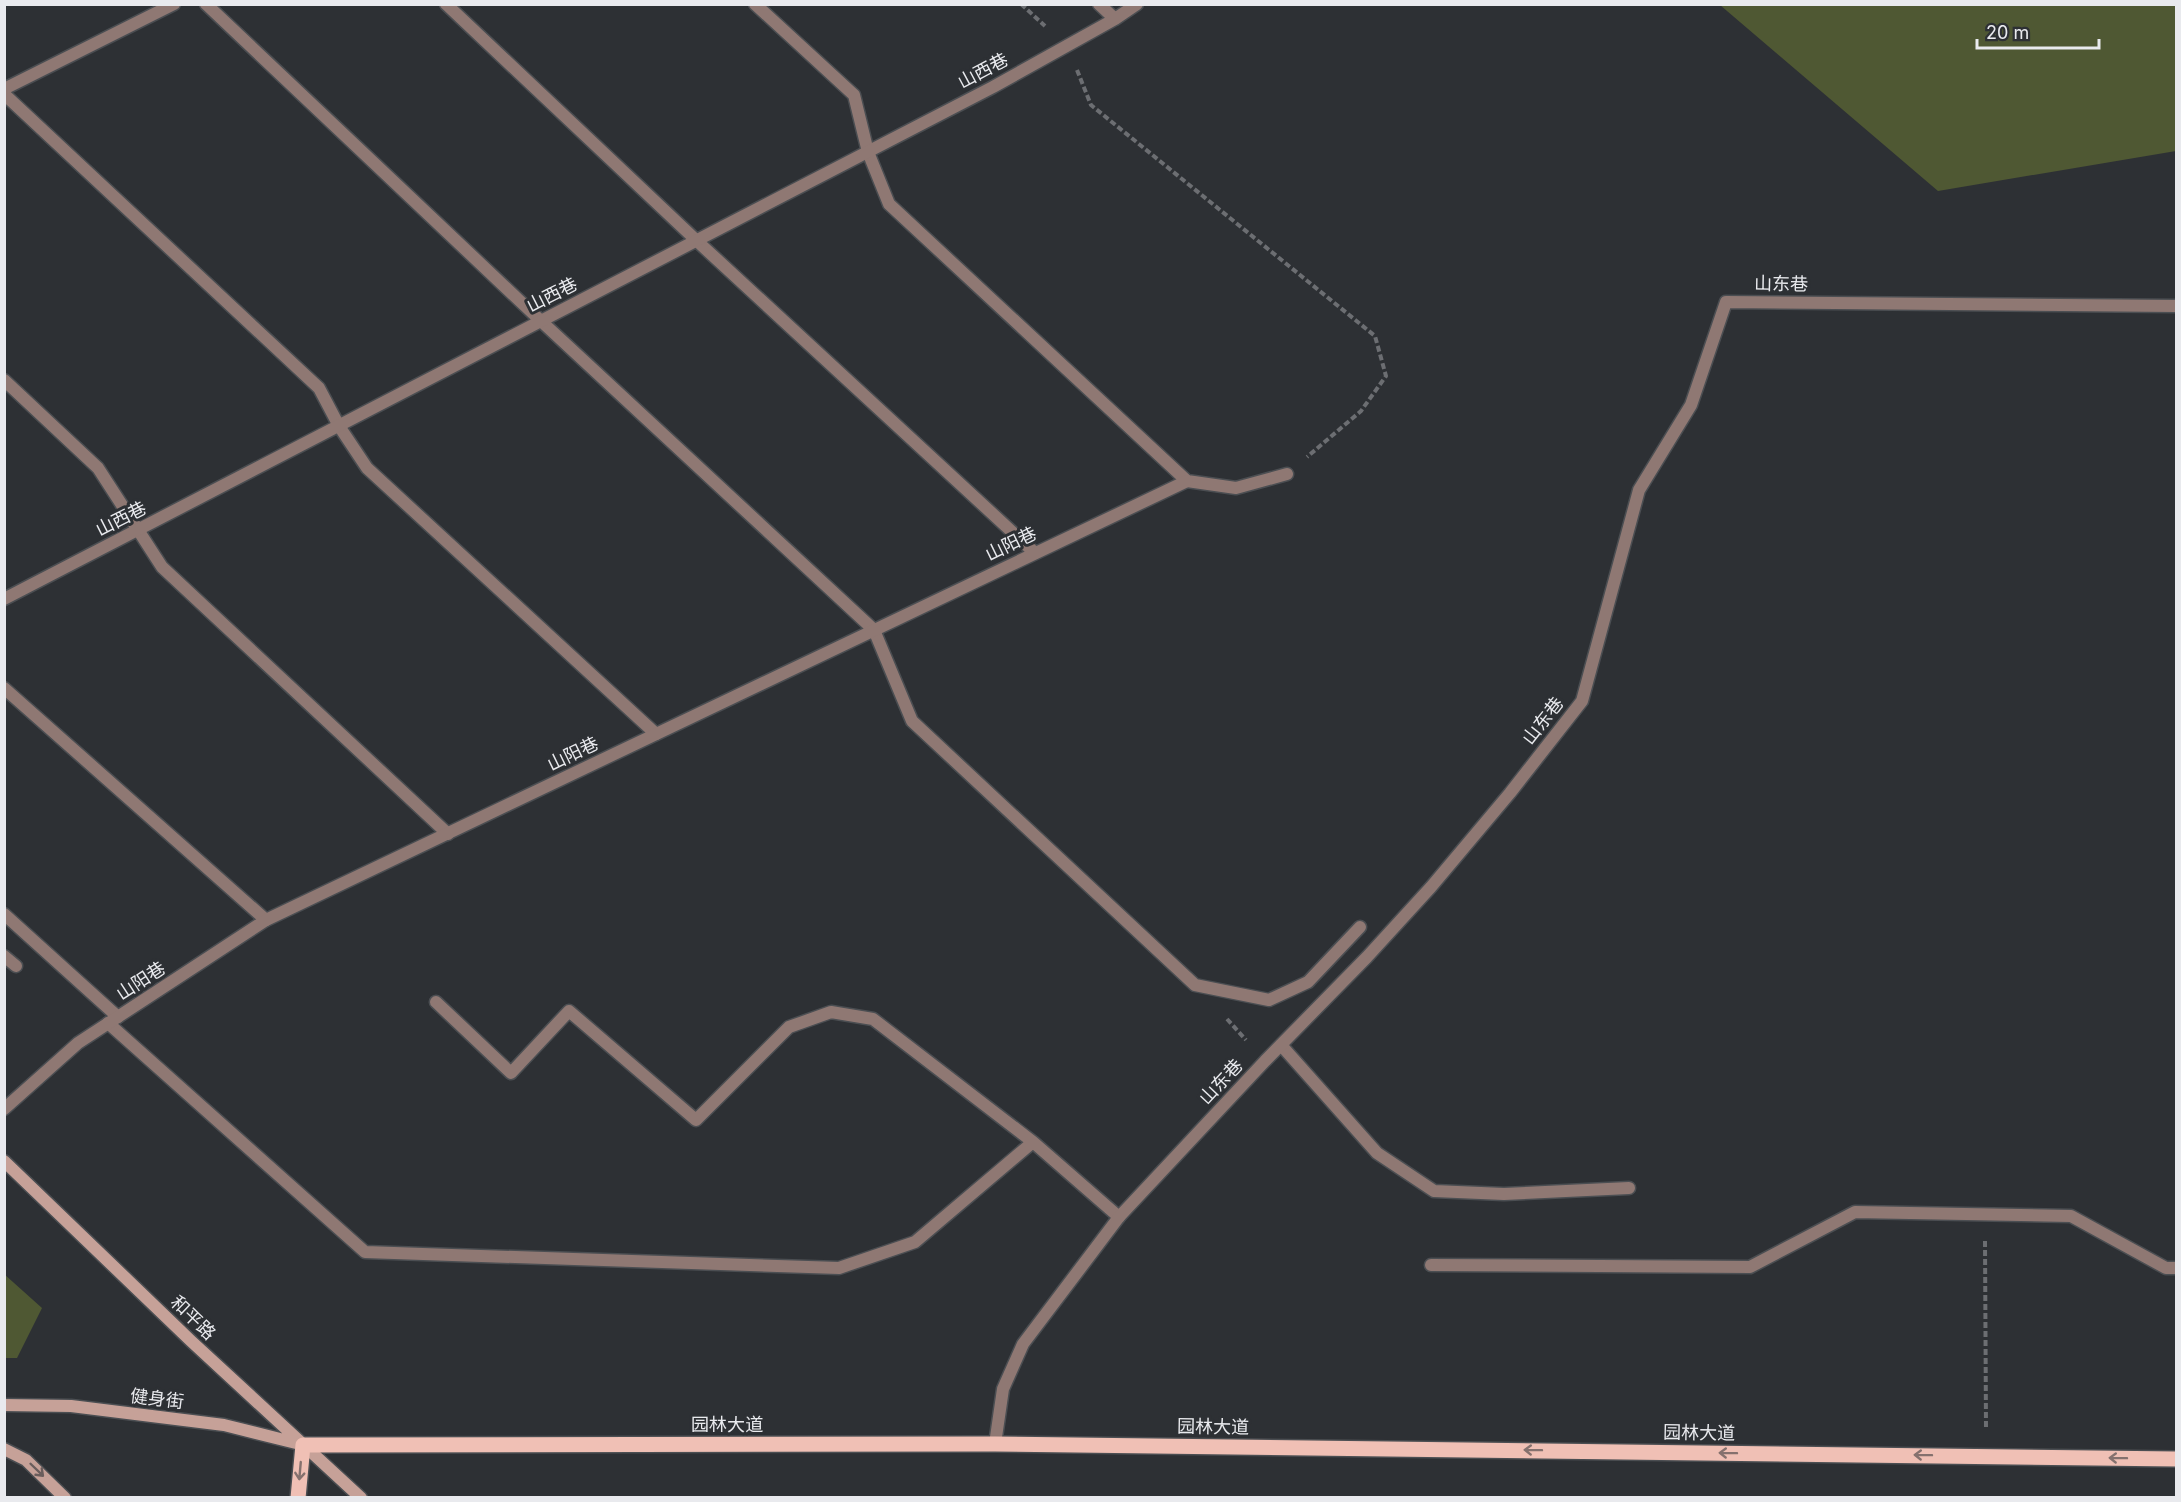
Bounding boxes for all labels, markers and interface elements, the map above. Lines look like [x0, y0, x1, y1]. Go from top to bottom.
scale bar [1977, 12, 2098, 50]
text: 20 m [1986, 22, 2029, 43]
street label: 山西巷 [954, 49, 1012, 93]
street label: 山西巷 [523, 273, 581, 316]
street label: 山东巷 [1754, 273, 1808, 294]
street label: 山西巷 [92, 497, 150, 540]
street label: 山阳巷 [982, 522, 1040, 565]
street label: 山东巷 [1518, 693, 1568, 748]
street label: 山阳巷 [544, 732, 602, 775]
street label: 山阳巷 [112, 957, 169, 1004]
street label: 山东巷 [1195, 1055, 1247, 1109]
street label: 和平路 [167, 1291, 220, 1344]
street label: 健身街 [129, 1385, 185, 1412]
street label: 园林大道 [691, 1414, 763, 1435]
street label: 园林大道 [1177, 1415, 1249, 1438]
street label: 园林大道 [1663, 1421, 1735, 1444]
one-way arrow [1524, 1445, 1544, 1456]
one-way arrow [1719, 1447, 1739, 1459]
one-way arrow [1914, 1450, 1934, 1461]
one-way arrow [2109, 1452, 2129, 1464]
one-way arrow [294, 1461, 305, 1481]
one-way arrow [29, 1463, 44, 1478]

